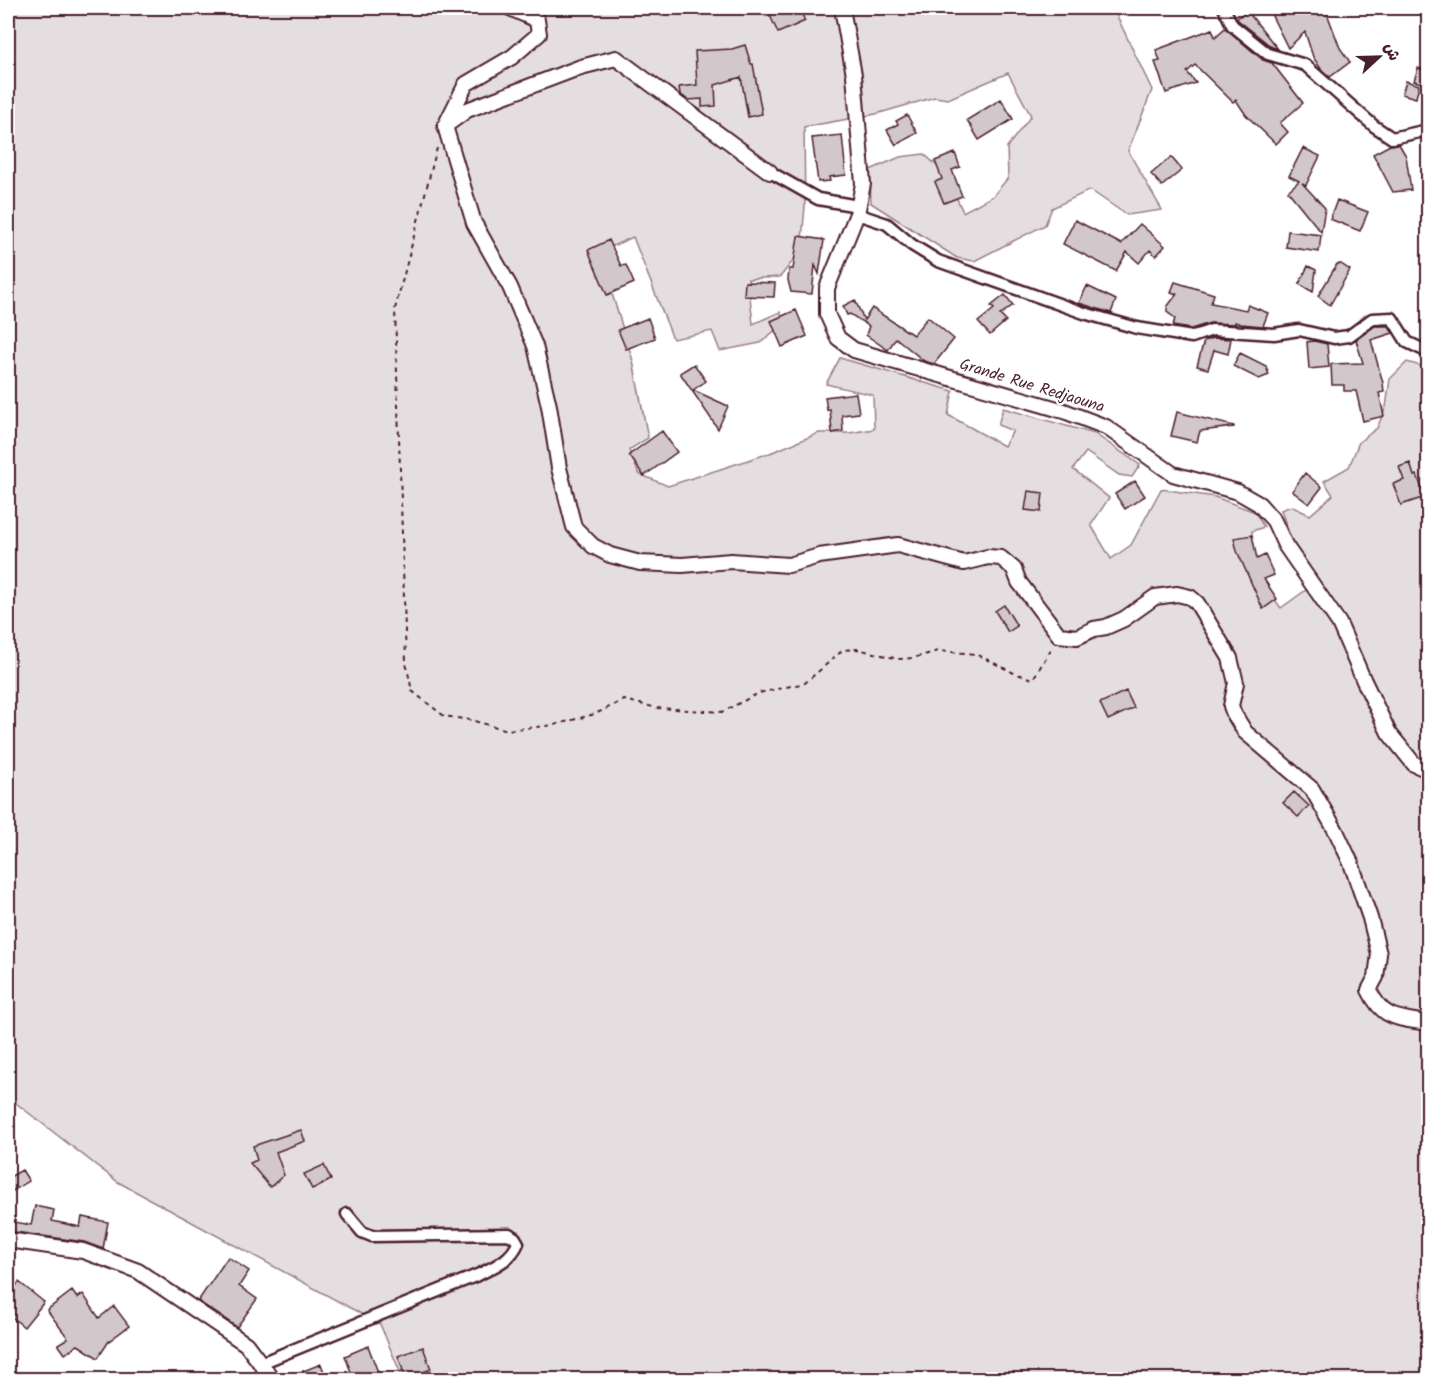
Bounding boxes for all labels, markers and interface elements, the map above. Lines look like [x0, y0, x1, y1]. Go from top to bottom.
north arrow [1349, 27, 1409, 87]
text: ش [1377, 39, 1406, 65]
street label: Grande Rue Redjaouna [956, 352, 1108, 420]

